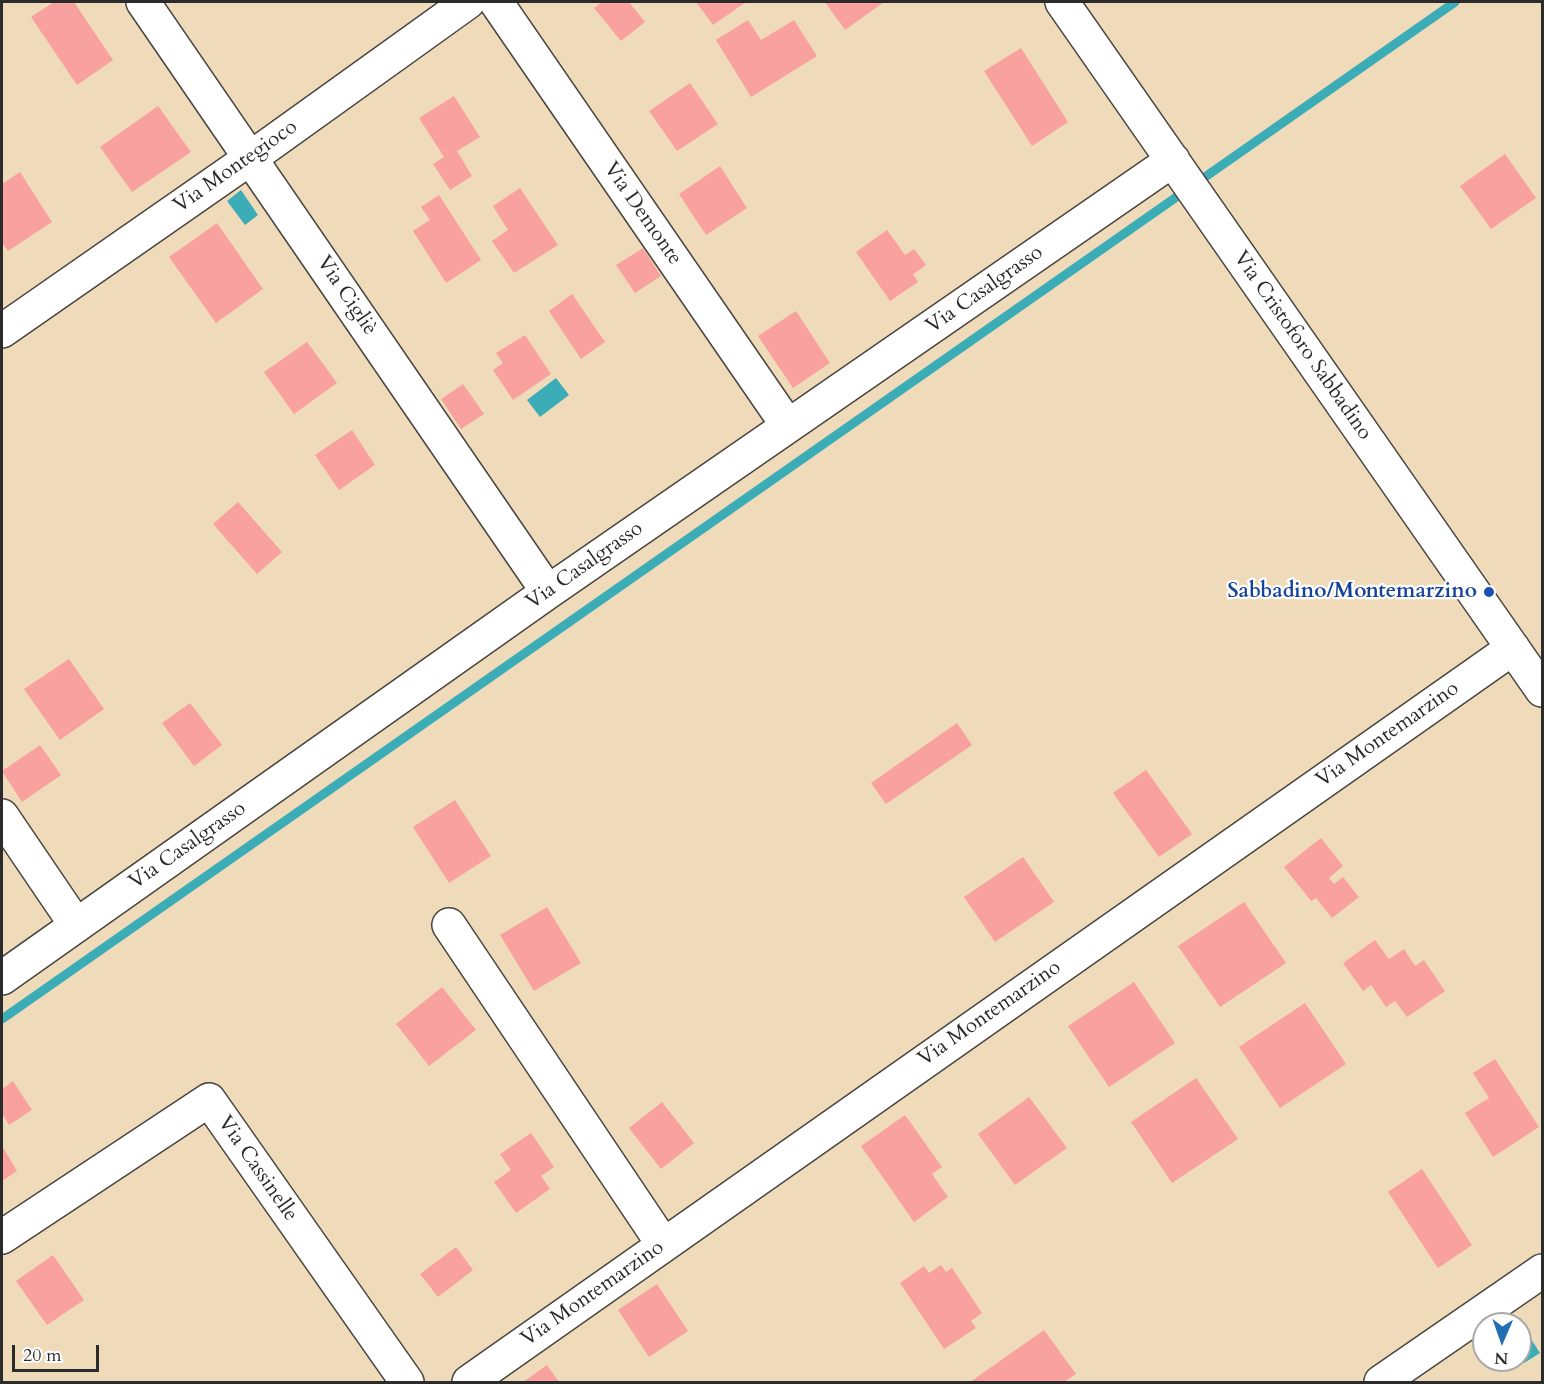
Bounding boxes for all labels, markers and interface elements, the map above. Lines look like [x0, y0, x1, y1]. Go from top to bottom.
street label: Via Montegioco [169, 115, 303, 219]
street label: Via Demonte [597, 158, 687, 270]
street label: Via Casalgrasso [922, 241, 1048, 339]
street label: Via Cristoforo Sabbadino [1227, 247, 1377, 445]
street label: Via Cigliè [310, 251, 382, 341]
street label: Via Casalgrasso [522, 517, 648, 615]
place label: Sabbadino/Montemarzino [1227, 579, 1477, 605]
marker: Sabbadino/Montemarzino [1482, 585, 1496, 599]
street label: Via Montemarzino [1312, 676, 1464, 794]
street label: Via Casalgrasso [125, 797, 251, 895]
street label: Via Montemarzino [914, 955, 1066, 1073]
street label: Via Cassinelle [211, 1111, 303, 1227]
street label: Via Montemarzino [517, 1235, 669, 1353]
north arrow [1472, 1312, 1532, 1372]
scale bar [15, 1333, 102, 1371]
text: 20 m [23, 1343, 62, 1368]
text: N [1494, 1347, 1509, 1369]

